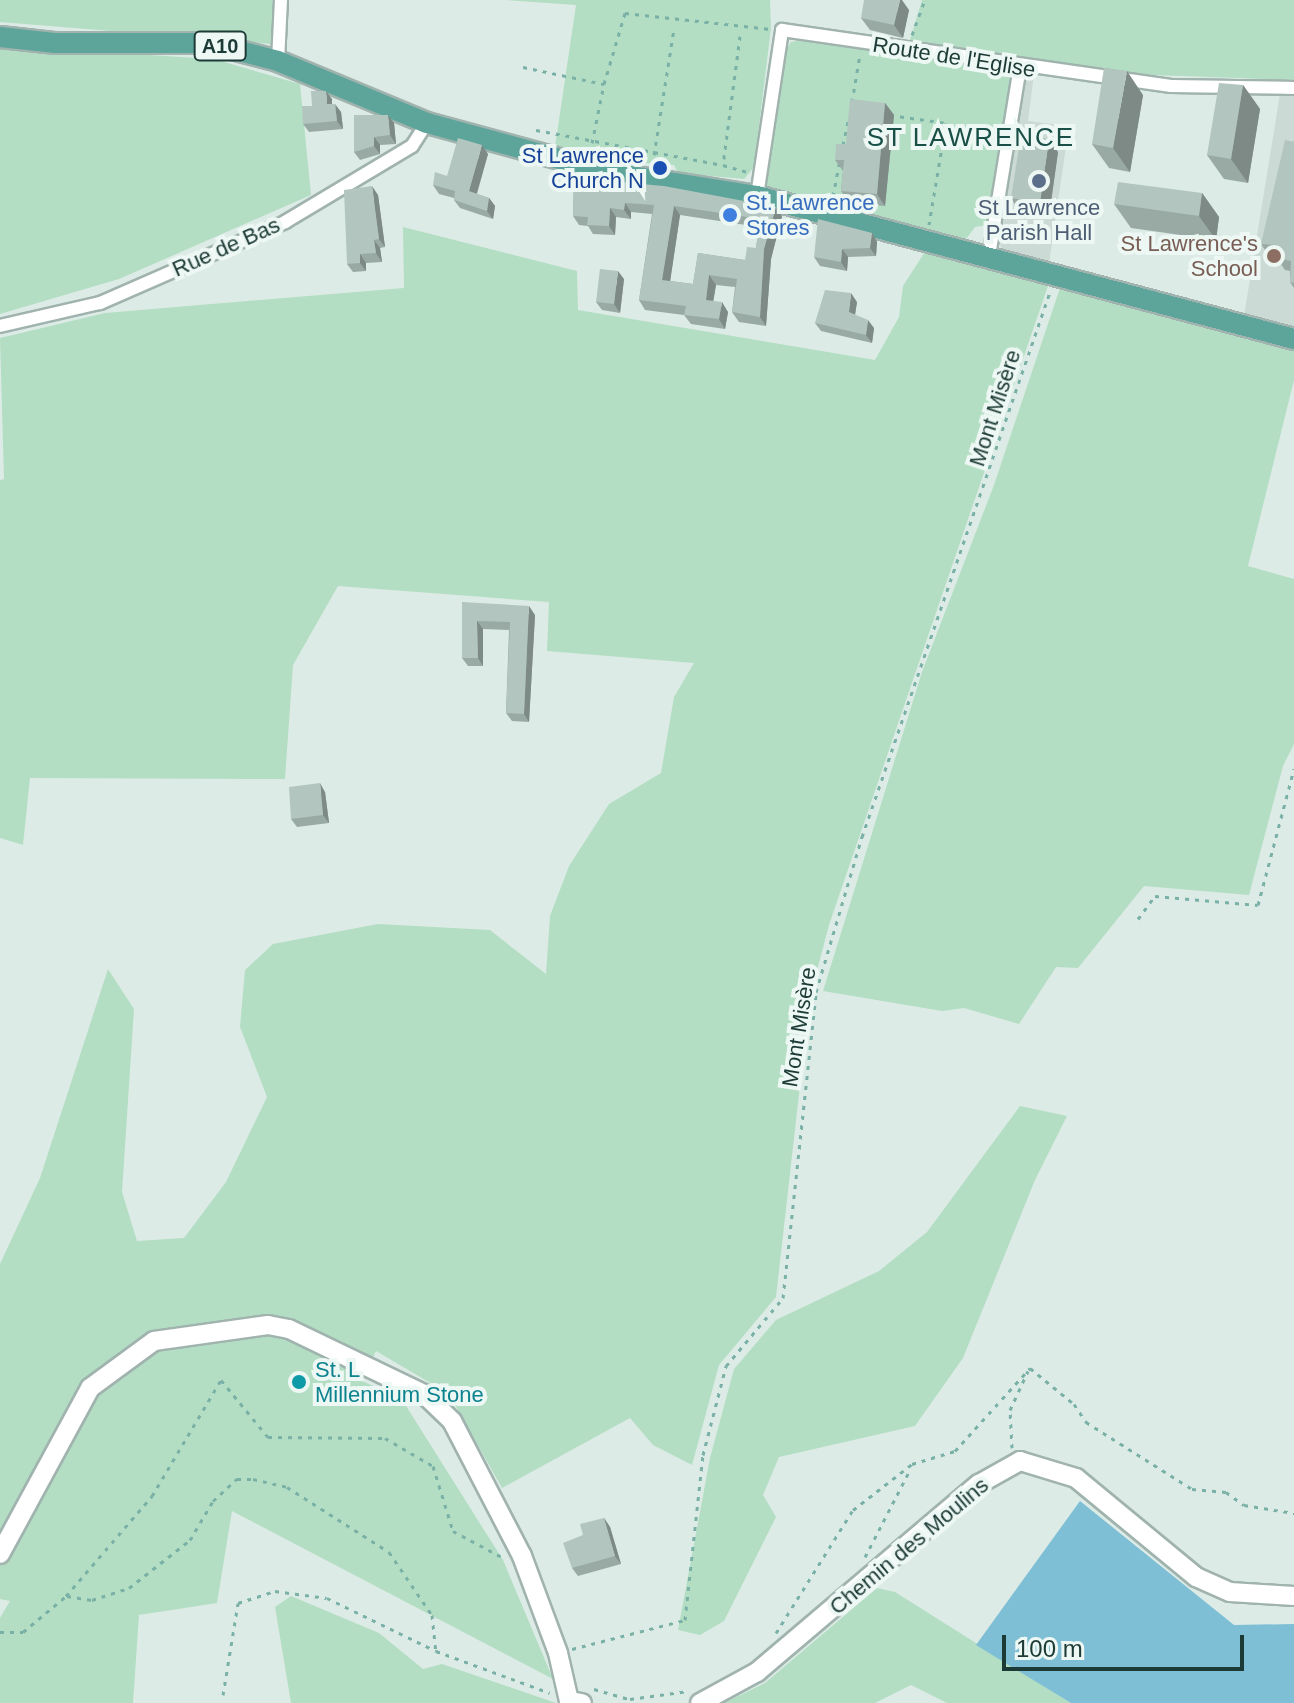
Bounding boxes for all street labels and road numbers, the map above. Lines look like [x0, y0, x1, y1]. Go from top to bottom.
road number: A10 [192, 30, 248, 62]
street label: Route de l'Eglise [871, 31, 1037, 83]
street label: Rue de Bas [168, 212, 284, 282]
street label: Mont Misère [964, 346, 1026, 470]
street label: Mont Misère [776, 965, 822, 1089]
street label: Chemin des Moulins [824, 1472, 994, 1620]

